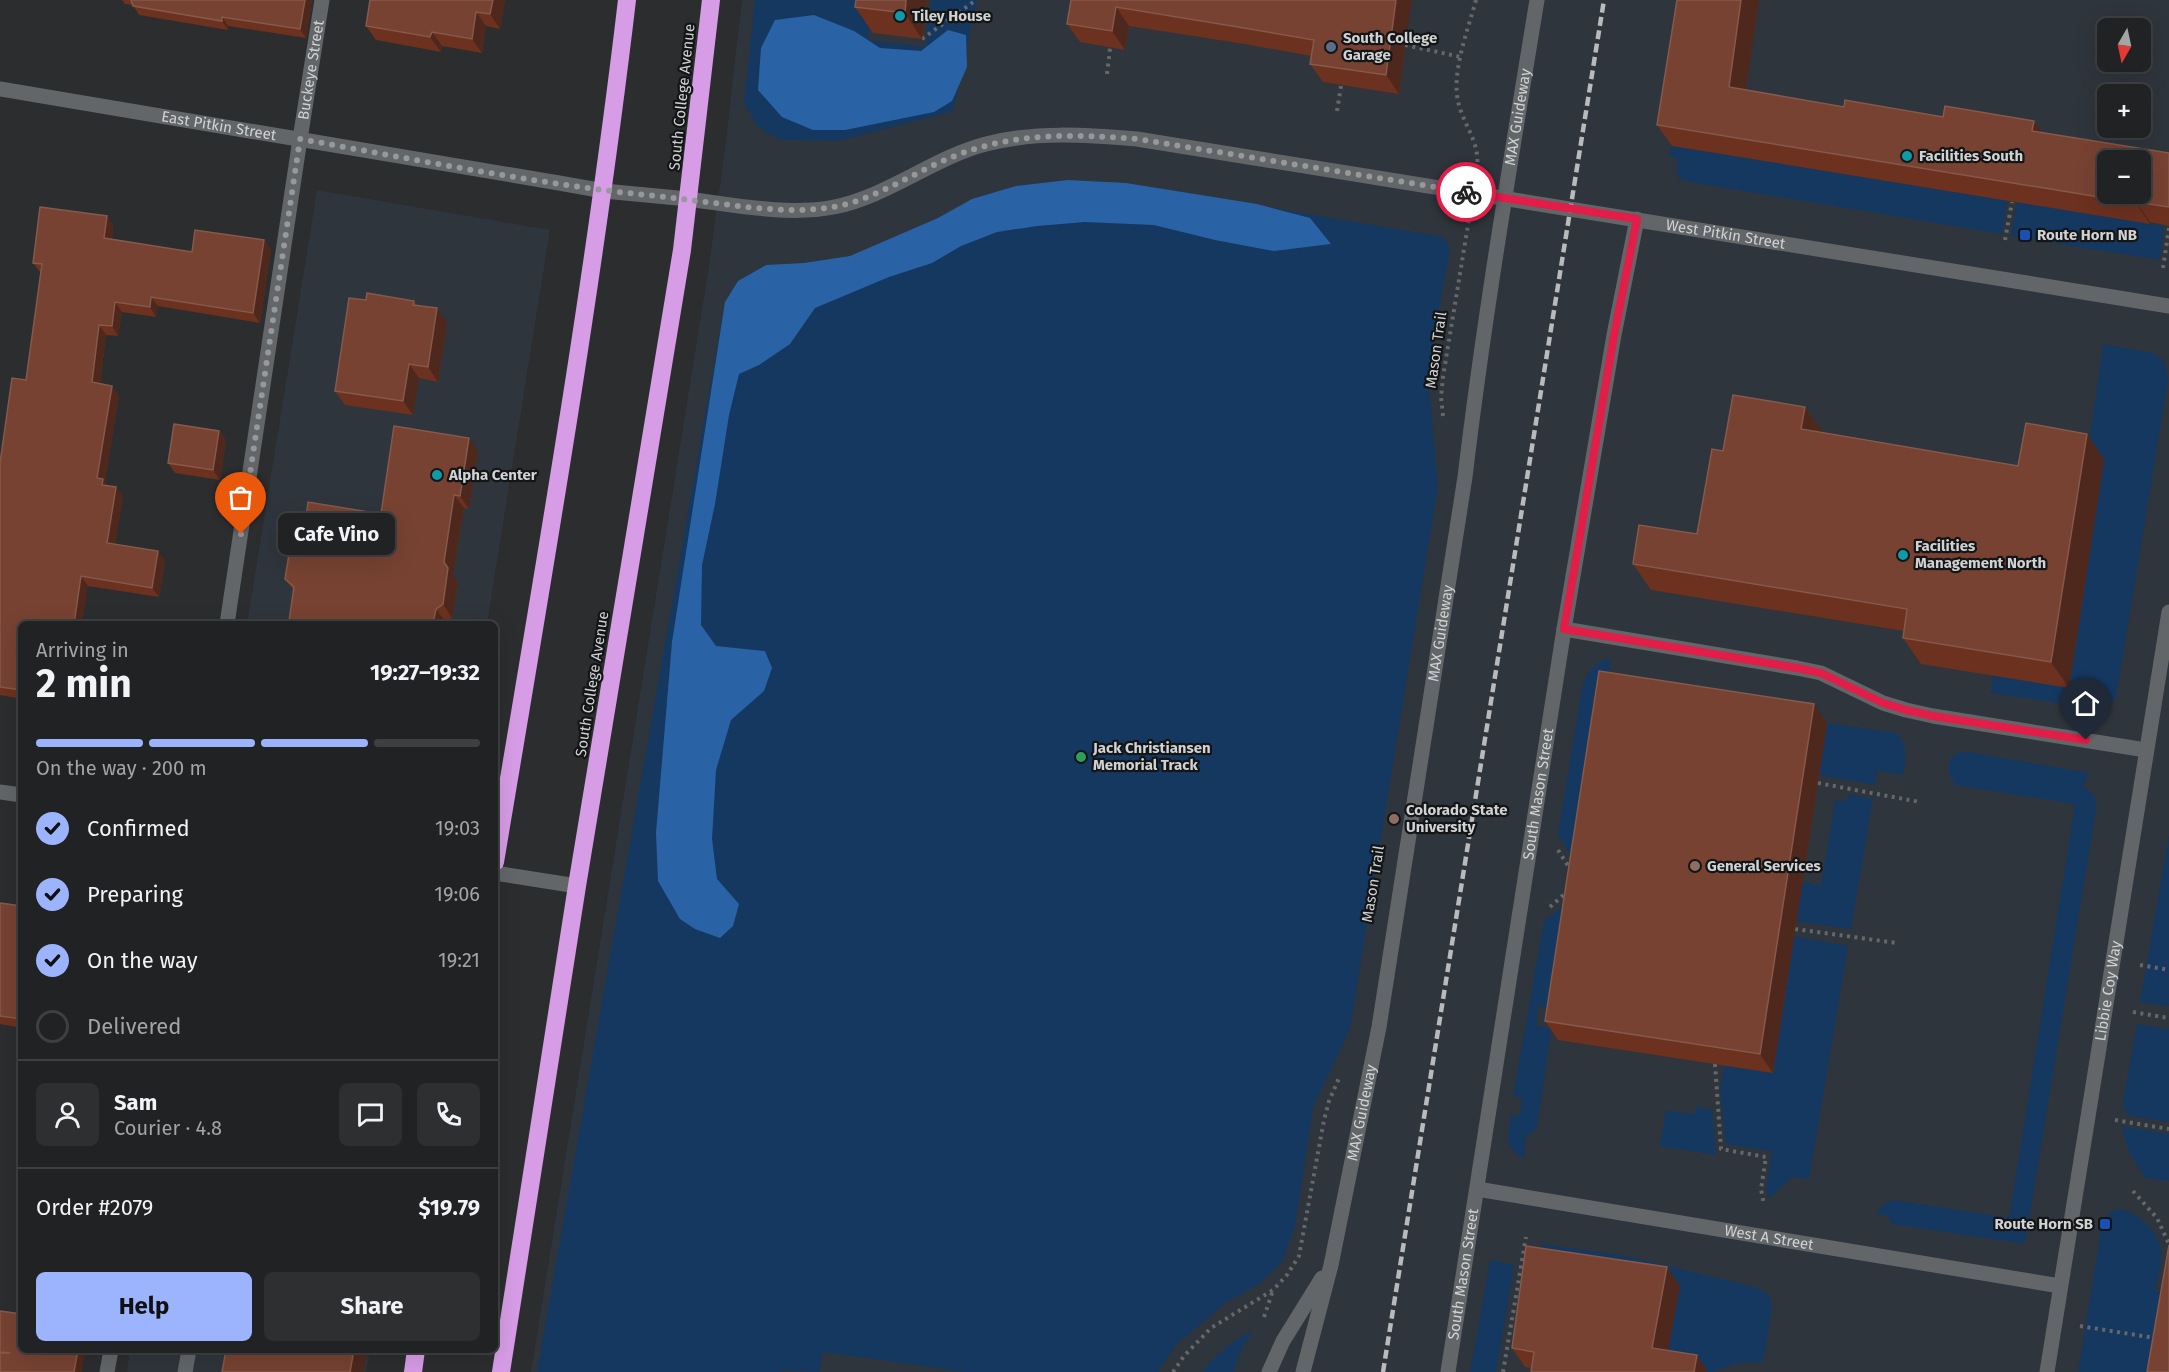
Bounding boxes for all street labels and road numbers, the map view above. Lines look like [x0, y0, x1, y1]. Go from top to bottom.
street label: Buckeye Street [294, 18, 328, 121]
street label: South College Avenue [665, 23, 699, 171]
street label: MAX Guideway [1501, 67, 1535, 167]
street label: East Pitkin Street [160, 107, 278, 144]
street label: West Pitkin Street [1665, 216, 1787, 253]
street label: Mason Trail [1422, 310, 1450, 390]
street label: MAX Guideway [1424, 583, 1457, 683]
street label: South College Avenue [572, 610, 612, 758]
street label: South Mason Street [1519, 726, 1557, 861]
street label: Mason Trail [1358, 844, 1388, 924]
street label: Libbie Coy Way [2091, 939, 2125, 1042]
street label: MAX Guideway [1343, 1062, 1380, 1162]
street label: South Mason Street [1444, 1207, 1483, 1341]
street label: West A Street [1723, 1221, 1816, 1254]

